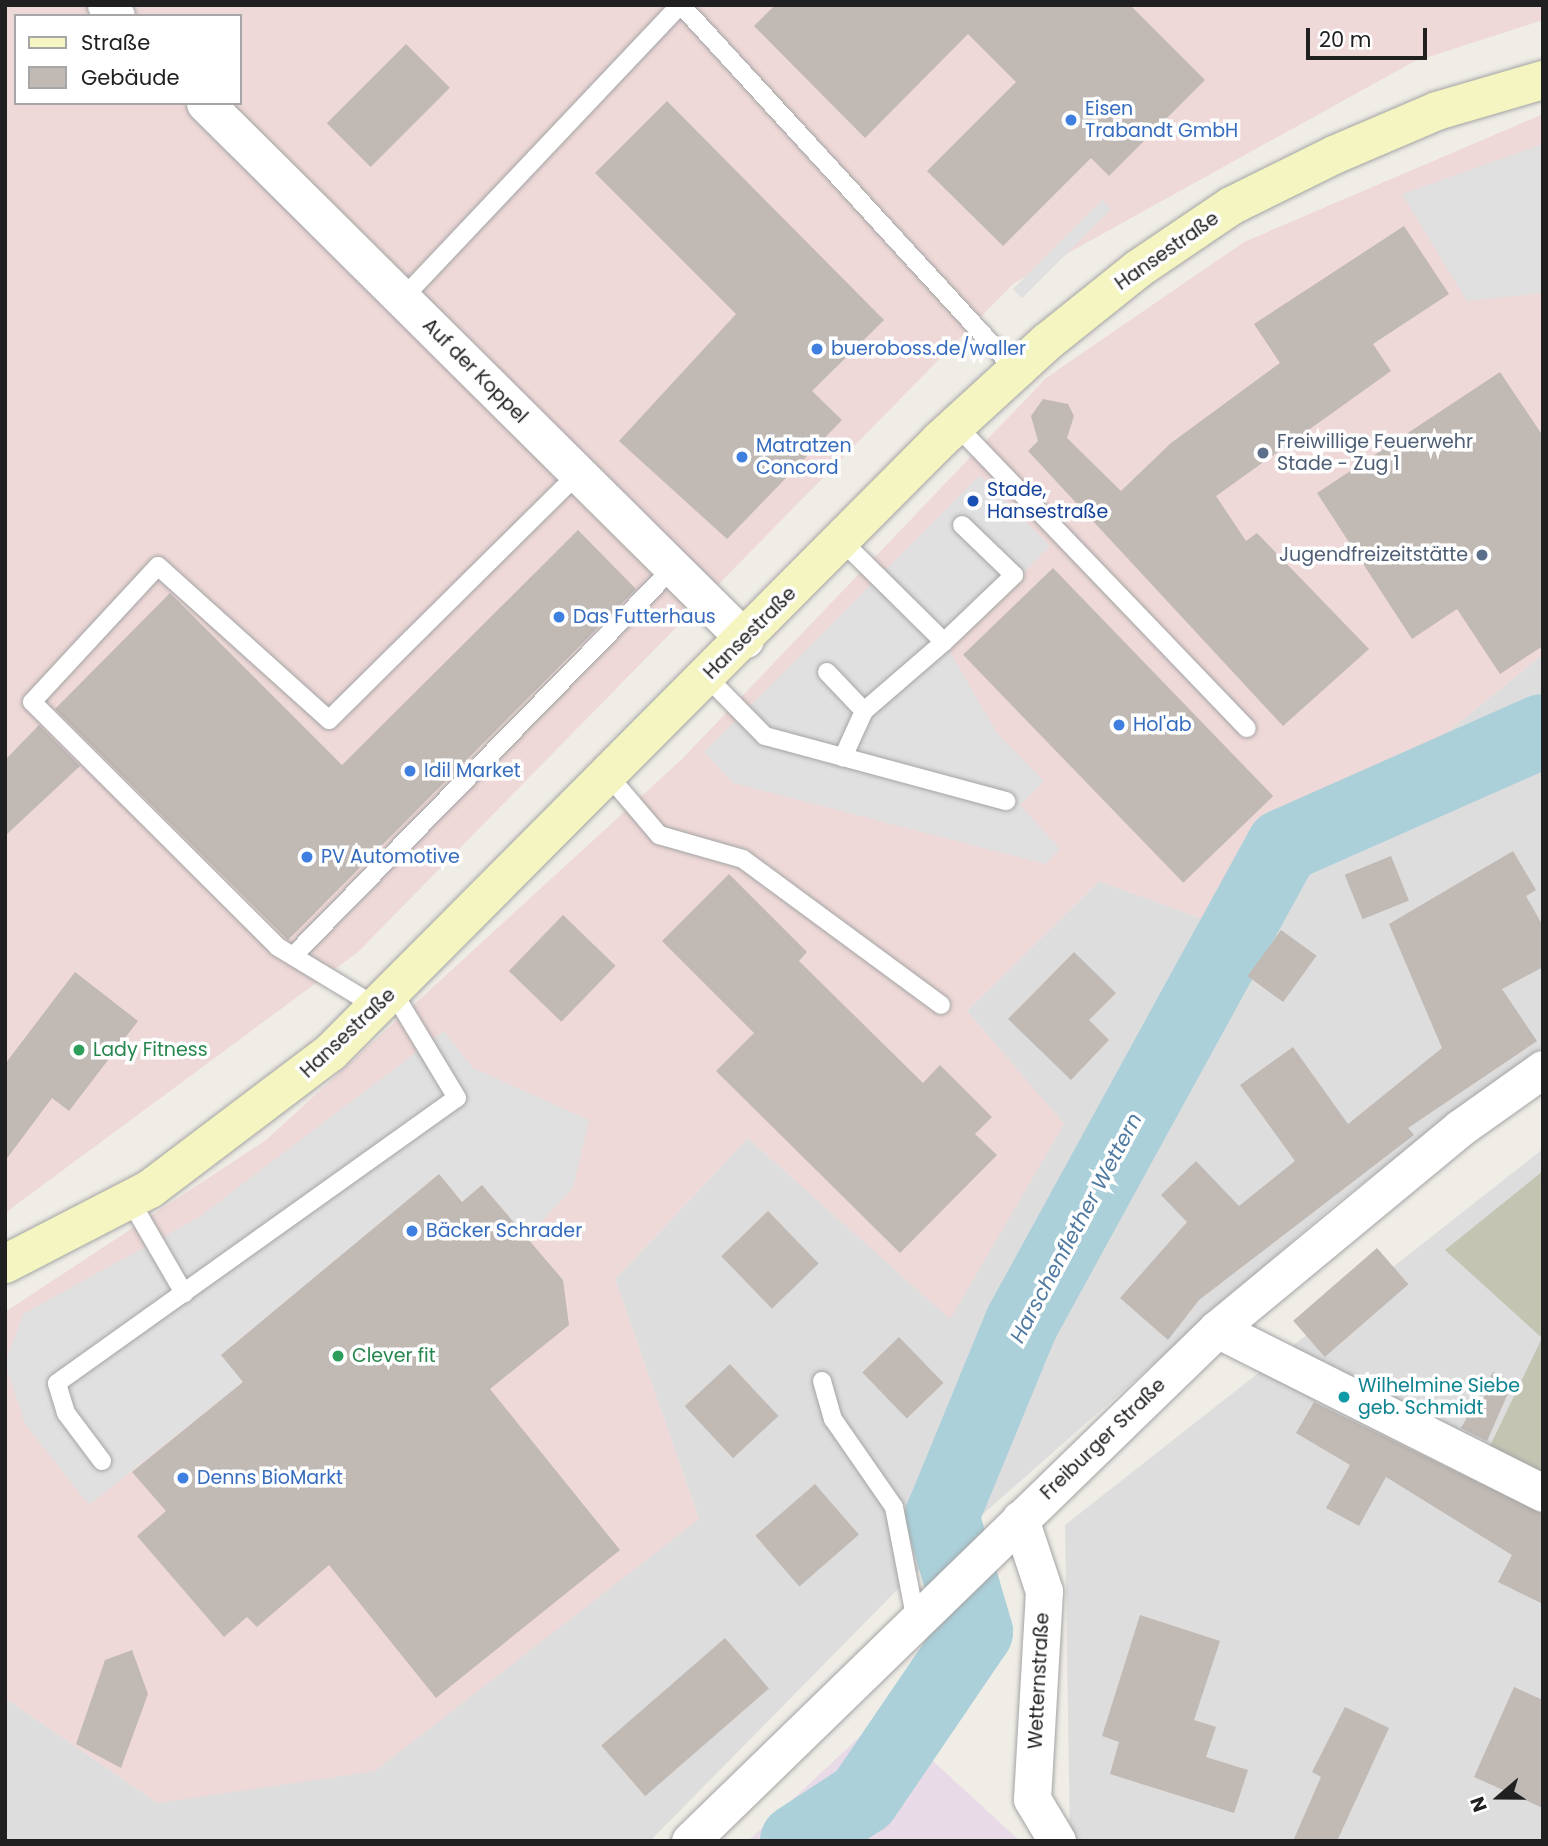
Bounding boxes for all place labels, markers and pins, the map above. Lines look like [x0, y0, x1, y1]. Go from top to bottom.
place label: Eisen Trabandt GmbH [1085, 98, 1238, 142]
marker: Eisen Trabandt GmbH [1063, 112, 1079, 128]
place label: bueroboss.de/waller [831, 338, 1026, 360]
marker: bueroboss.de/waller [809, 341, 825, 357]
place label: Freiwillige Feuerwehr Stade - Zug 1 [1277, 431, 1473, 475]
place label: Matratzen Concord [756, 435, 852, 479]
marker: Freiwillige Feuerwehr Stade - Zug 1 [1255, 445, 1271, 461]
marker: Matratzen Concord [734, 449, 750, 465]
place label: Stade, Hansestraße [987, 479, 1108, 523]
marker: Stade, Hansestraße [965, 493, 981, 509]
place label: Jugendfreizeitstätte [1279, 544, 1468, 566]
marker: Jugendfreizeitstätte [1474, 547, 1490, 563]
place label: Das Futterhaus [573, 606, 716, 628]
marker: Das Futterhaus [551, 609, 567, 625]
place label: Hol'ab [1133, 714, 1192, 736]
marker: Hol'ab [1111, 717, 1127, 733]
place label: Idil Market [424, 760, 521, 782]
marker: Idil Market [402, 763, 418, 779]
place label: PV Automotive [321, 846, 460, 868]
marker: PV Automotive [299, 849, 315, 865]
place label: Lady Fitness [93, 1039, 208, 1061]
marker: Lady Fitness [71, 1042, 87, 1058]
place label: Bäcker Schrader [426, 1220, 582, 1242]
marker: Bäcker Schrader [404, 1223, 420, 1239]
place label: Clever fit [352, 1345, 436, 1367]
marker: Clever fit [330, 1348, 346, 1364]
place label: Wilhelmine Siebe geb. Schmidt [1358, 1375, 1520, 1419]
marker: Wilhelmine Siebe geb. Schmidt [1336, 1389, 1352, 1405]
place label: Denns BioMarkt [197, 1467, 343, 1489]
marker: Denns BioMarkt [175, 1470, 191, 1486]

